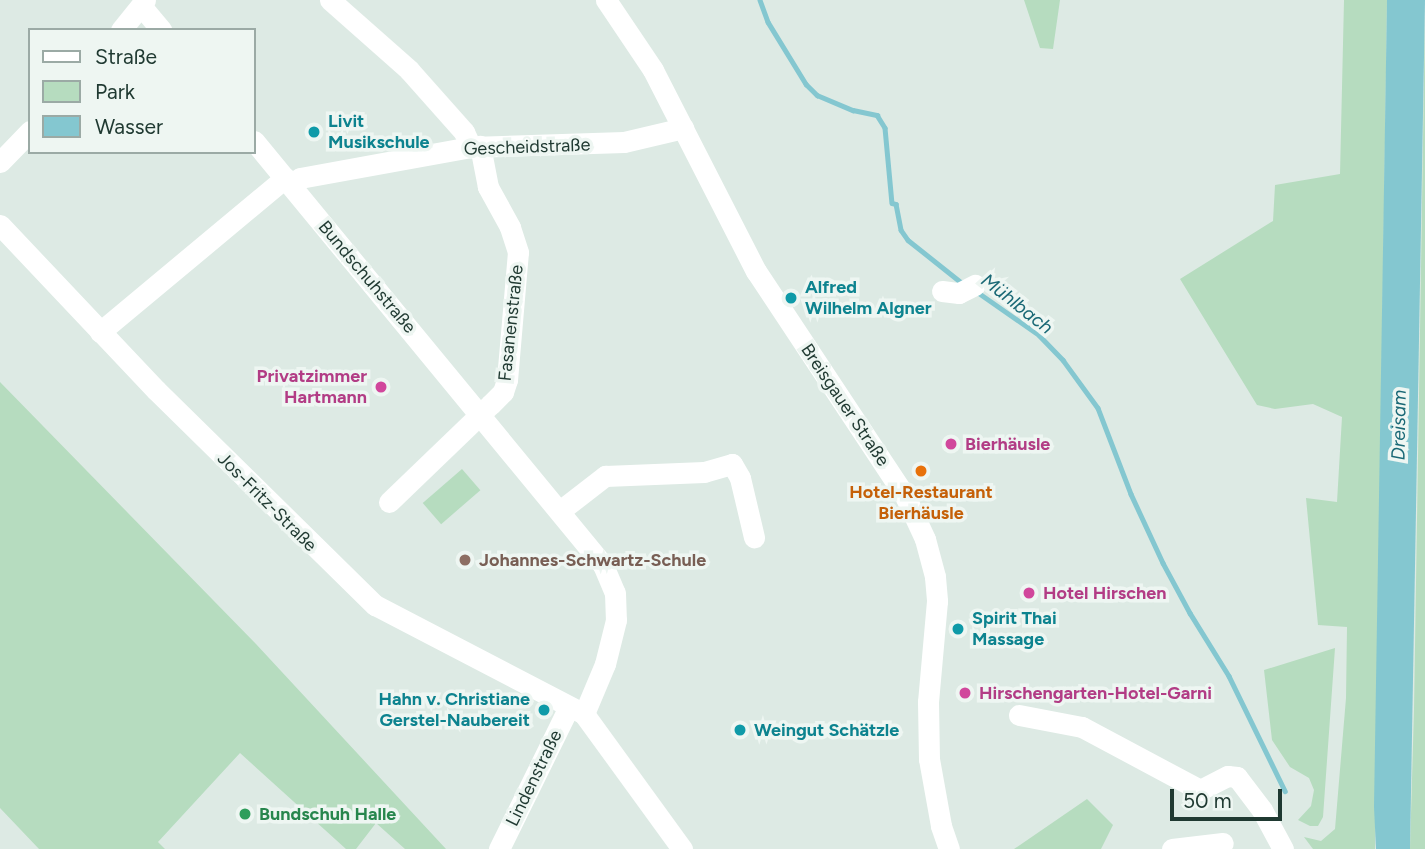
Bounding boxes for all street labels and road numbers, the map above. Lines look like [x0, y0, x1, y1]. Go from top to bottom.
street label: Gescheidstraße [463, 134, 591, 160]
street label: Bundschuhstraße [314, 216, 420, 338]
street label: Fasanenstraße [494, 264, 528, 382]
street label: Breisgauer Straße [796, 340, 894, 470]
street label: Jos-Fritz-Straße [213, 448, 321, 556]
street label: Lindenstraße [501, 726, 567, 830]

